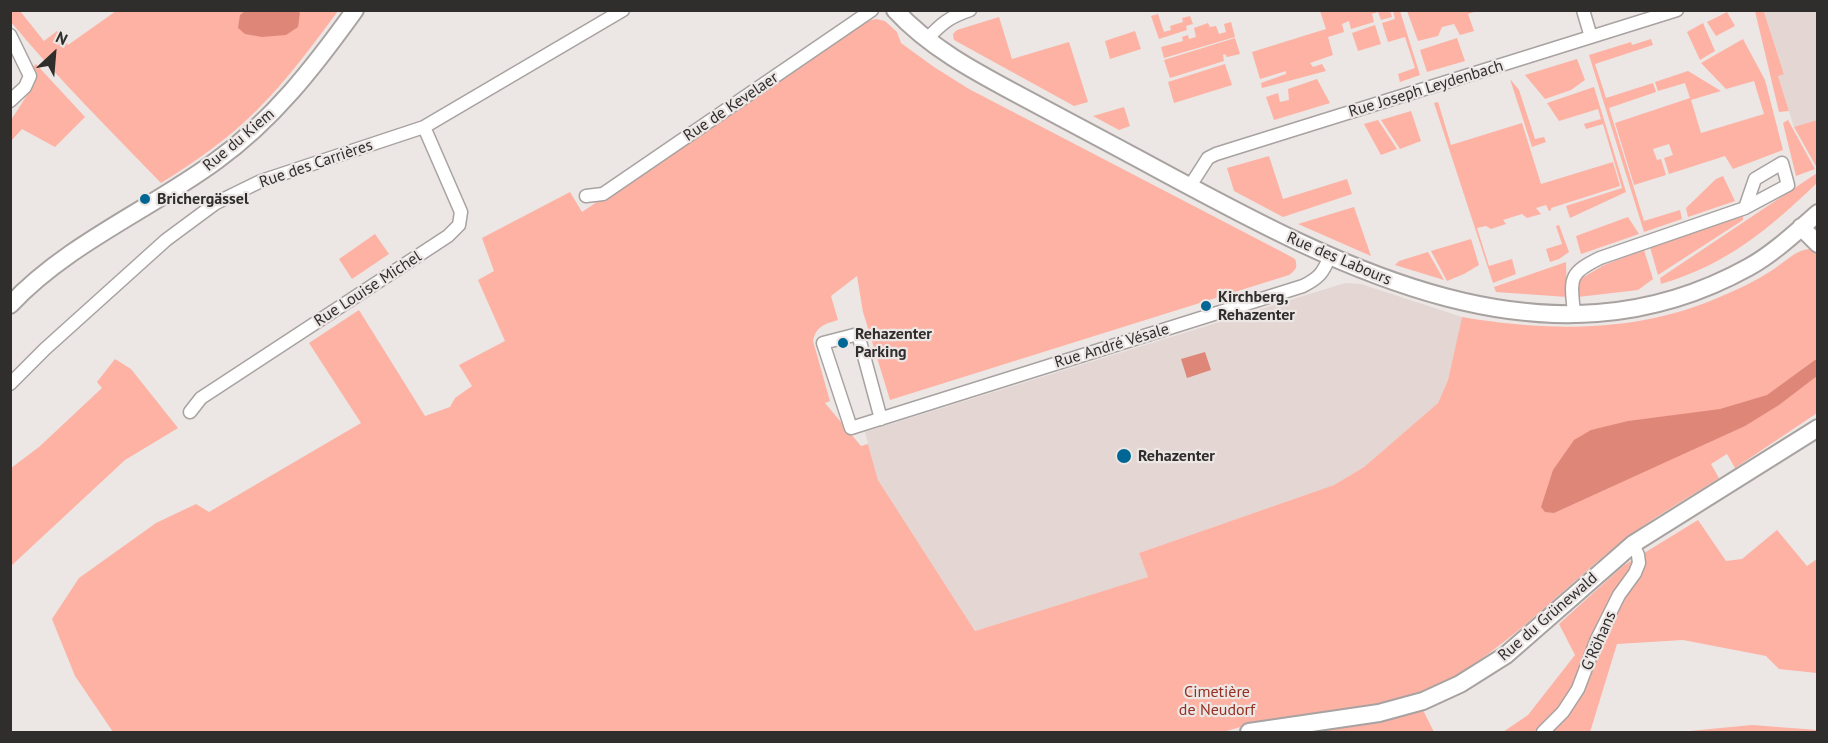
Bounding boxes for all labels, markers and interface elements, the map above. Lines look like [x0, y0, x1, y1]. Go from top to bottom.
north arrow [24, 24, 84, 84]
text: N [53, 27, 71, 49]
street label: Rue Joseph Leydenbach [1346, 56, 1506, 122]
street label: Rue de Kevelaer [680, 68, 782, 146]
street label: Rue du Kiem [199, 105, 279, 175]
street label: Rue des Carrières [257, 136, 375, 192]
place label: Brichergässel [157, 189, 249, 209]
marker: Brichergässel [138, 192, 152, 206]
street label: Rue des Labours [1284, 228, 1394, 290]
street label: Rue Louise Michel [311, 247, 425, 331]
place label: Kirchberg, Rehazenter [1218, 287, 1295, 325]
marker: Kirchberg, Rehazenter [1199, 299, 1213, 313]
street label: Rue André Vésale [1052, 319, 1172, 373]
place label: Rehazenter Parking [855, 324, 932, 362]
marker: Rehazenter Parking [836, 336, 850, 350]
place label: Rehazenter [1138, 446, 1215, 466]
marker: Rehazenter [1115, 447, 1133, 465]
street label: Rue du Grünewald [1494, 569, 1602, 665]
street label: G'Röhans [1577, 608, 1621, 674]
park label: Cimetière de Neudorf [1179, 682, 1255, 720]

